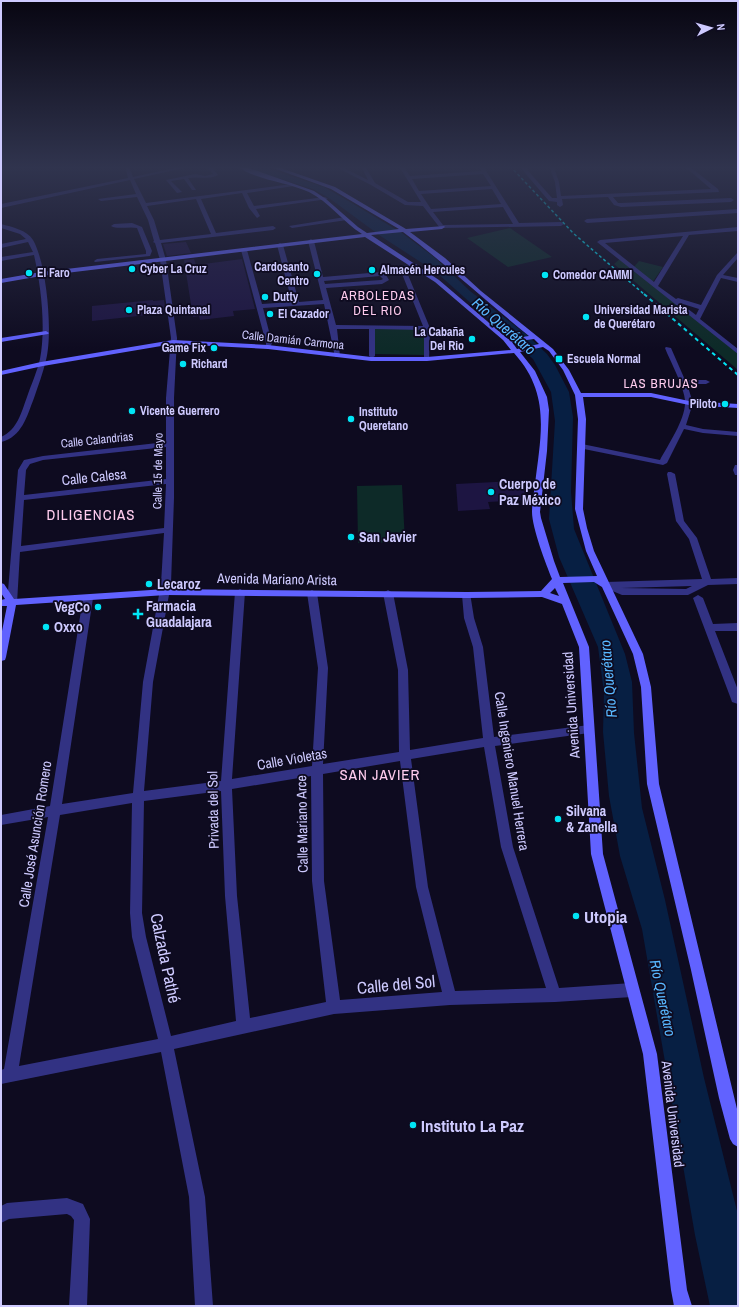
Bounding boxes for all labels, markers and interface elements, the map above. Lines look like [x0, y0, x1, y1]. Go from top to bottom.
north arrow [691, 8, 731, 48]
text: N [714, 23, 728, 31]
place label: Cardosanto Centro [254, 259, 309, 289]
place label: Cyber La Cruz [140, 261, 207, 277]
place label: Almacén Hercules [380, 262, 466, 278]
marker: Cyber La Cruz [127, 264, 137, 274]
place label: El Faro [37, 265, 70, 281]
marker: Almacén Hercules [367, 265, 377, 275]
place label: Comedor CAMMI [553, 267, 633, 283]
marker: El Faro [24, 268, 34, 278]
marker: Cardosanto Centro [312, 269, 322, 279]
marker: Comedor CAMMI [540, 270, 550, 280]
district label: ARBOLEDAS DEL RIO [340, 287, 415, 319]
place label: Dutty [273, 289, 299, 305]
marker: Dutty [260, 292, 270, 302]
water label: Río Querétaro [468, 293, 540, 360]
place label: Plaza Quintanal [137, 302, 211, 318]
place label: Universidad Marista de Querétaro [594, 302, 688, 332]
marker: Plaza Quintanal [124, 305, 134, 315]
place label: El Cazador [278, 306, 329, 322]
marker: El Cazador [265, 309, 275, 319]
marker: Universidad Marista de Querétaro [581, 312, 591, 322]
place label: La Cabaña Del Rio [414, 324, 465, 354]
street label: Calle Damián Carmona [241, 327, 345, 353]
marker: La Cabaña Del Rio [467, 334, 477, 344]
place label: Game Fix [162, 340, 207, 356]
marker: Game Fix [209, 343, 219, 353]
place label: Escuela Normal [567, 351, 641, 367]
marker: Escuela Normal [554, 354, 564, 364]
place label: Richard [191, 356, 228, 372]
marker: Richard [178, 359, 188, 369]
district label: LAS BRUJAS [623, 375, 699, 392]
place label: Piloto [690, 396, 717, 412]
marker: Piloto [720, 399, 730, 409]
place label: Vicente Guerrero [140, 403, 220, 419]
place label: Instituto Queretano [359, 404, 408, 434]
marker: Vicente Guerrero [127, 406, 137, 416]
marker: Instituto Queretano [346, 414, 356, 424]
street label: Calle Calandrias [60, 428, 134, 452]
street label: Calle 15 de Mayo [149, 433, 167, 509]
street label: Calle Calesa [61, 465, 128, 489]
place label: Cuerpo de Paz México [499, 475, 561, 509]
marker: Cuerpo de Paz México [486, 487, 496, 497]
district label: DILIGENCIAS [47, 504, 135, 525]
place label: San Javier [359, 528, 417, 546]
marker: San Javier [346, 532, 356, 542]
street label: Avenida Mariano Arista [216, 569, 338, 589]
place label: Lecaroz [157, 575, 201, 593]
marker: Lecaroz [144, 579, 154, 589]
place label: Farmacia Guadalajara [146, 597, 212, 631]
place label: VegCo [54, 598, 90, 616]
marker: VegCo [93, 602, 103, 612]
marker: Farmacia Guadalajara [133, 609, 143, 619]
place label: Oxxo [54, 618, 83, 636]
marker: Oxxo [41, 622, 51, 632]
water label: Río Querétaro [594, 639, 622, 719]
street label: Avenida Universidad [558, 651, 584, 760]
street label: Calle Ingeniero Manuel Herrera [491, 690, 534, 852]
street label: Calle Violetas [256, 744, 329, 774]
street label: Calle José Asunción Romero [15, 759, 55, 909]
district label: SAN JAVIER [340, 764, 420, 785]
street label: Privada del Sol [203, 771, 223, 849]
street label: Calle Mariano Arce [292, 775, 312, 873]
place label: Silvana & Zanella [566, 802, 618, 836]
marker: Silvana & Zanella [553, 814, 563, 824]
place label: Utopia [584, 905, 628, 928]
street label: Calzada Pathé [145, 911, 187, 1005]
marker: Utopia [571, 911, 581, 921]
water label: Río Querétaro [645, 958, 681, 1038]
street label: Calle del Sol [356, 969, 436, 999]
street label: Avenida Universidad [657, 1059, 688, 1168]
place label: Instituto La Paz [421, 1114, 524, 1137]
marker: Instituto La Paz [408, 1120, 418, 1130]

